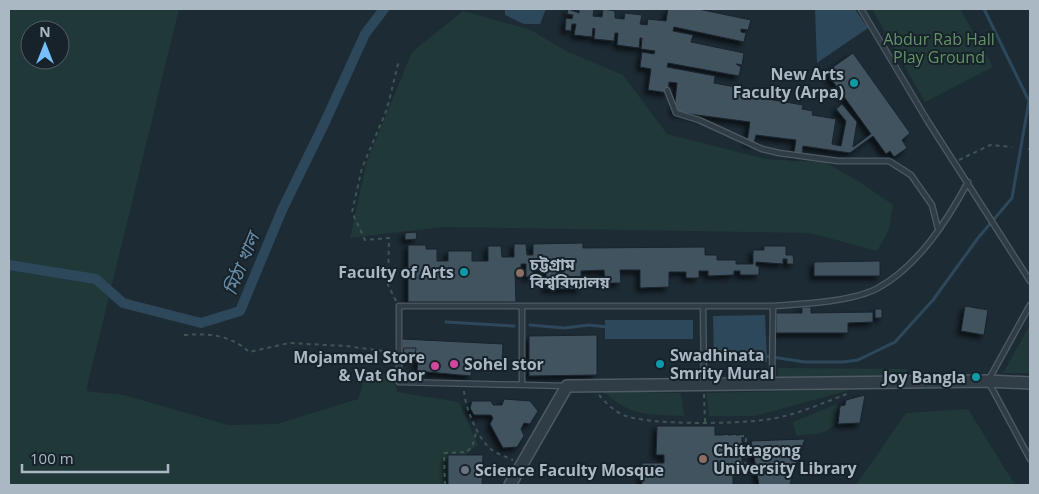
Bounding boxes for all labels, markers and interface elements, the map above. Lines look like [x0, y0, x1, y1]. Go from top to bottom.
north arrow [20, 20, 70, 70]
text: N [39, 22, 51, 41]
park label: Abdur Rab Hall Play Ground [883, 28, 995, 68]
place label: New Arts Faculty (Arpa) [733, 63, 844, 103]
marker: New Arts Faculty (Arpa) [848, 77, 860, 89]
water label: মিঠা খাল [218, 226, 266, 298]
place label: চট্টগ্রাম বিশ্ববিদ্যালয় [529, 253, 611, 293]
place label: Faculty of Arts [338, 261, 454, 283]
marker: Faculty of Arts [458, 266, 470, 278]
marker: চট্টগ্রাম বিশ্ববিদ্যালয় [514, 267, 526, 279]
place label: Swadhinata Smrity Mural [670, 344, 774, 384]
place label: Mojammel Store & Vat Ghor [293, 346, 425, 386]
place label: Sohel stor [464, 353, 544, 375]
marker: Sohel stor [448, 358, 460, 370]
marker: Swadhinata Smrity Mural [654, 358, 666, 370]
marker: Mojammel Store & Vat Ghor [429, 360, 441, 372]
place label: Joy Bangla [881, 366, 966, 388]
marker: Joy Bangla [970, 371, 982, 383]
place label: Chittagong University Library [713, 439, 858, 479]
scale bar [22, 442, 169, 474]
text: 100 m [30, 448, 74, 468]
marker: Chittagong University Library [697, 453, 709, 465]
place label: Science Faculty Mosque [475, 459, 664, 481]
marker: Science Faculty Mosque [459, 464, 471, 476]

